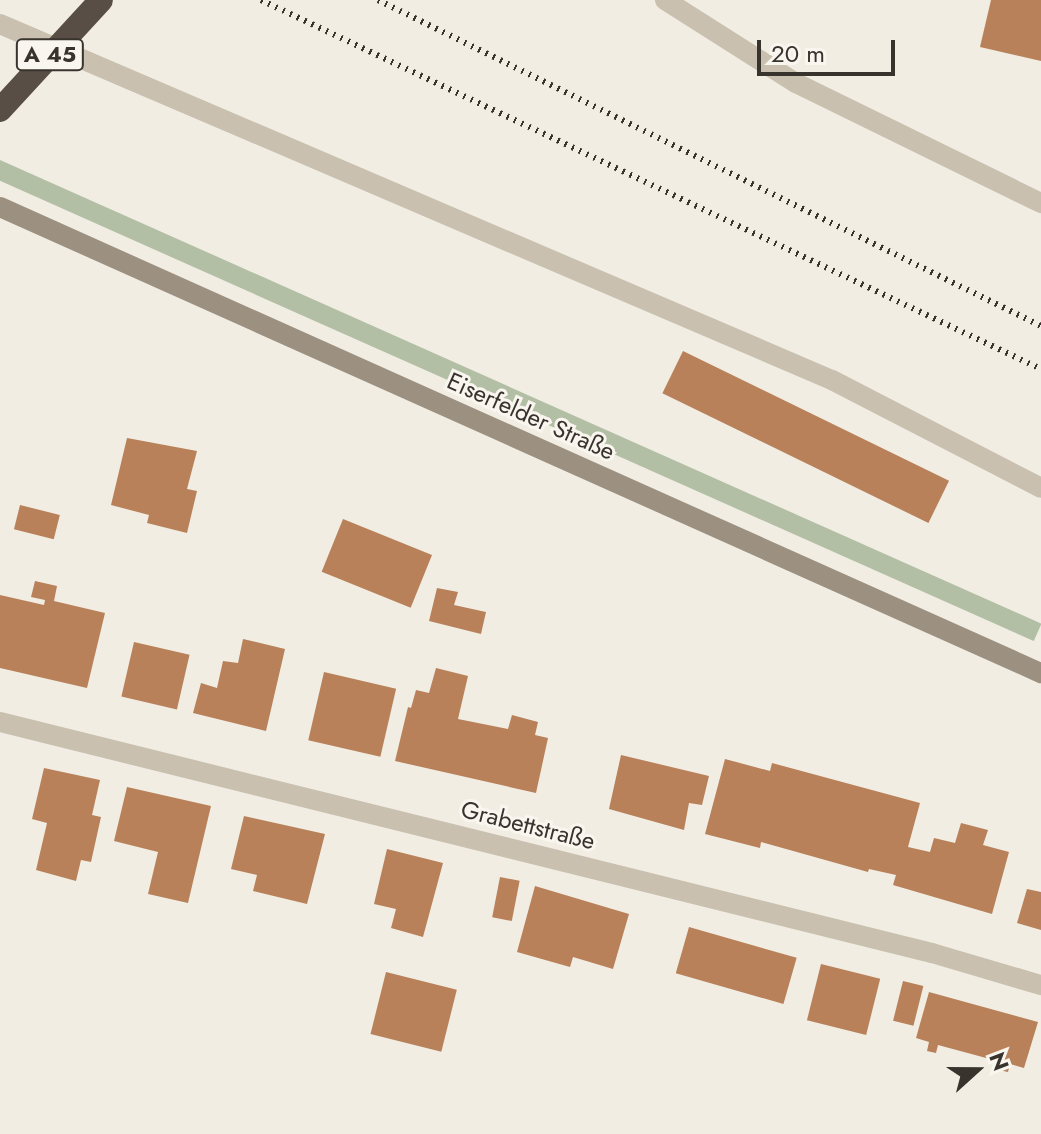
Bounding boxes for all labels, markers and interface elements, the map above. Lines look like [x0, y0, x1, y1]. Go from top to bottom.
scale bar [761, 24, 899, 74]
text: 20 m [771, 36, 825, 71]
road number: A 45 [14, 37, 86, 73]
street label: Eiserfelder Straße [443, 366, 619, 466]
street label: Grabettstraße [458, 794, 598, 856]
north arrow [937, 1030, 1017, 1110]
text: N [981, 1048, 1017, 1075]

